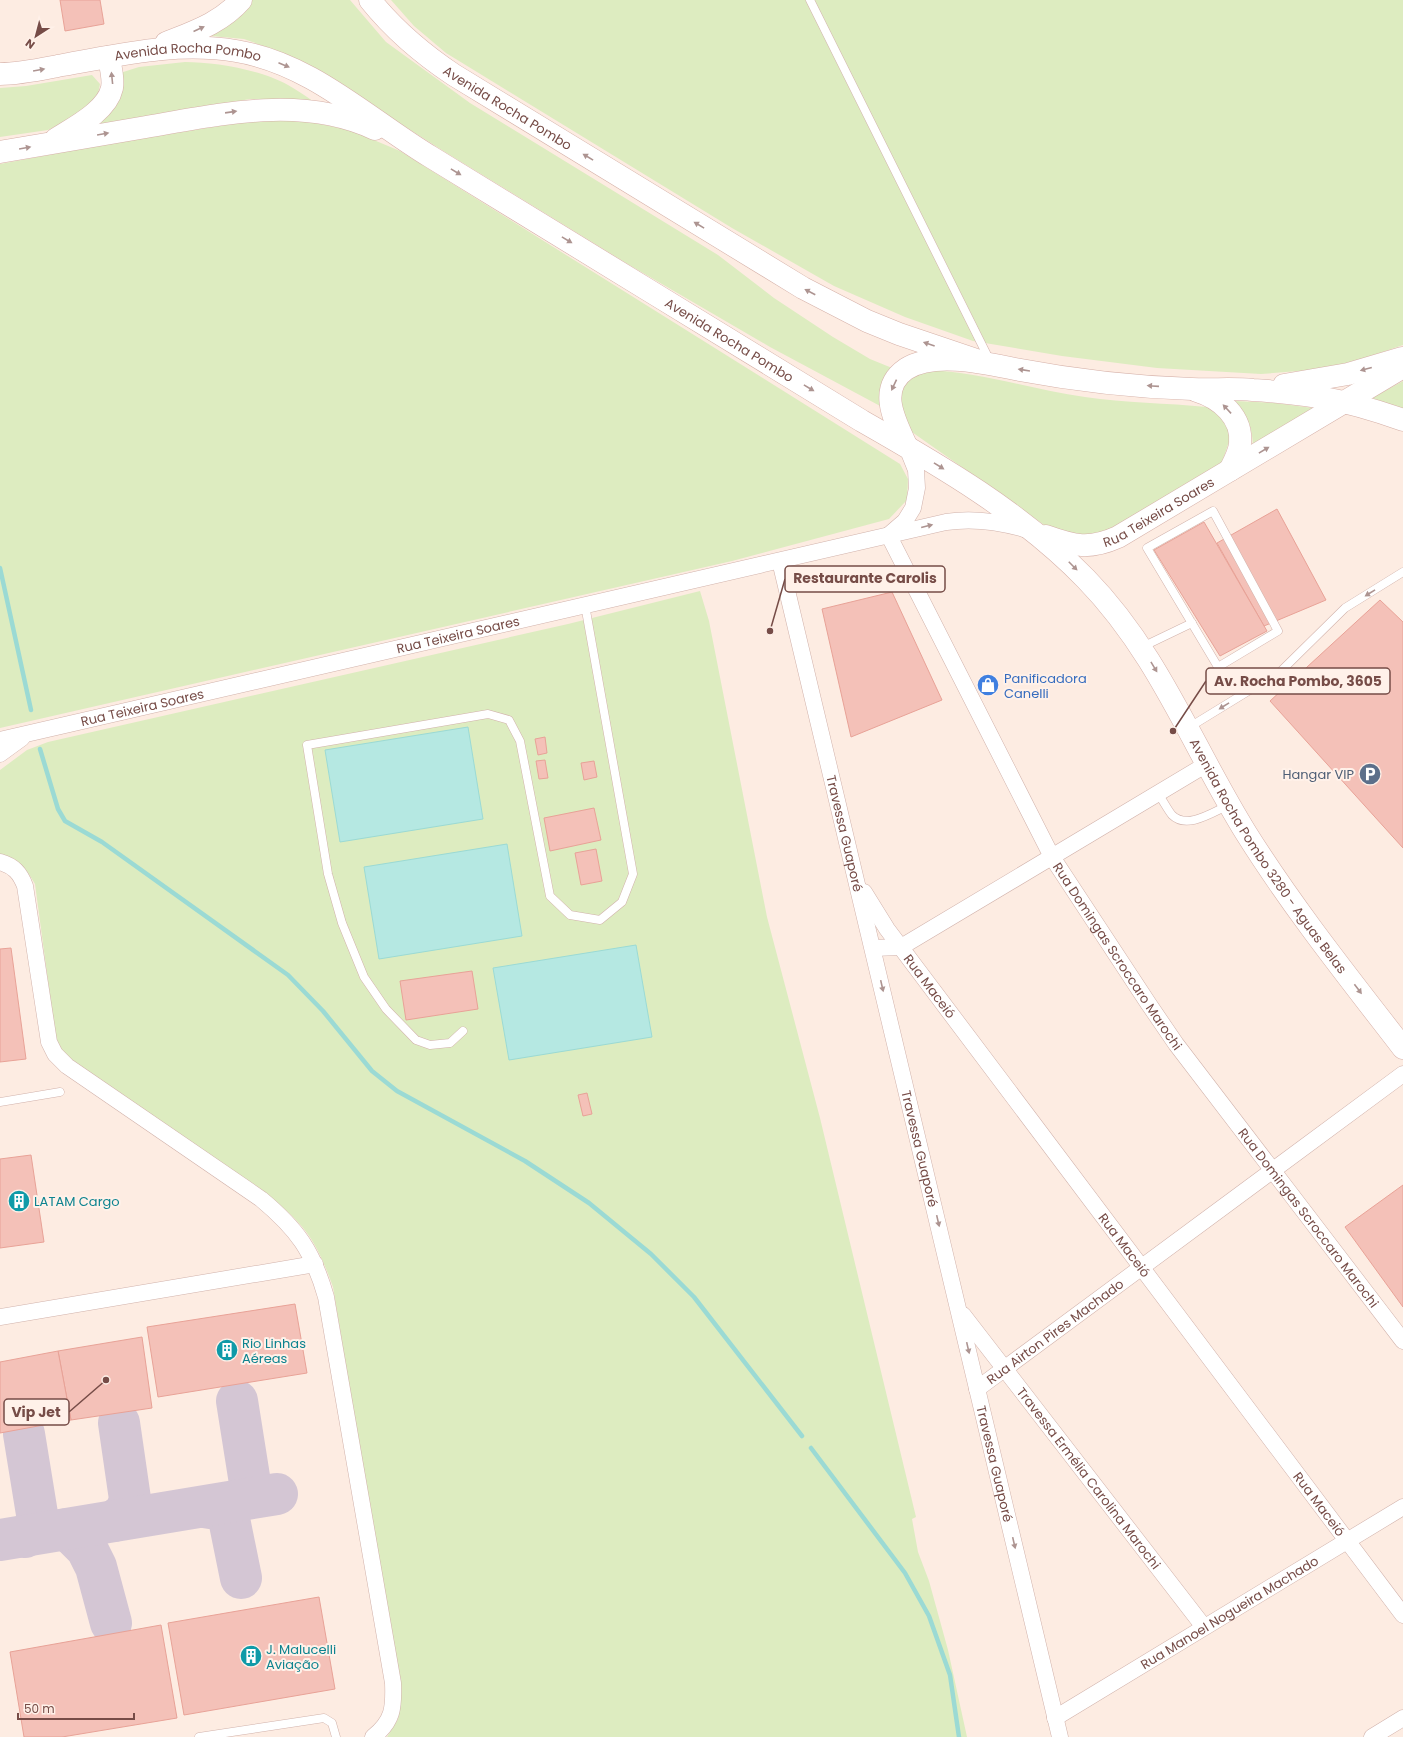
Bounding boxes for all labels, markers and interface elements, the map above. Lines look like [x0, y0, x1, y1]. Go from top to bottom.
north arrow [16, 16, 56, 56]
one-way arrow [193, 26, 205, 33]
text: N [22, 35, 38, 53]
street label: Avenida Rocha Pombo [113, 38, 264, 66]
street label: Avenida Rocha Pombo [439, 61, 576, 154]
one-way arrow [279, 63, 291, 69]
one-way arrow [33, 66, 45, 72]
one-way arrow [108, 72, 115, 84]
one-way arrow [225, 109, 237, 115]
one-way arrow [97, 131, 109, 137]
one-way arrow [19, 145, 31, 151]
one-way arrow [583, 153, 593, 161]
one-way arrow [450, 169, 462, 176]
one-way arrow [693, 221, 705, 228]
one-way arrow [561, 237, 573, 244]
one-way arrow [804, 289, 816, 295]
street label: Avenida Rocha Pombo [661, 293, 797, 387]
one-way arrow [923, 341, 935, 347]
one-way arrow [1018, 367, 1030, 373]
one-way arrow [1360, 367, 1372, 373]
one-way arrow [891, 379, 897, 391]
one-way arrow [1147, 383, 1159, 390]
one-way arrow [803, 385, 815, 392]
one-way arrow [1222, 404, 1231, 414]
one-way arrow [1258, 447, 1270, 454]
one-way arrow [934, 462, 944, 470]
street label: Rua Teixeira Soares [1100, 472, 1218, 552]
one-way arrow [920, 523, 933, 529]
one-way arrow [1068, 561, 1078, 571]
callout: Restaurante Carolis [785, 566, 945, 592]
text: Restaurante Carolis [793, 568, 937, 588]
one-way arrow [1365, 589, 1375, 597]
street label: Rua Teixeira Soares [394, 611, 522, 658]
one-way arrow [1151, 661, 1158, 673]
callout: Av. Rocha Pombo, 3605 [1206, 668, 1390, 694]
place label: Panificadora Canelli [1004, 669, 1087, 703]
text: Av. Rocha Pombo, 3605 [1214, 671, 1382, 691]
shop icon: Panificadora Canelli [975, 672, 1001, 698]
street label: Rua Teixeira Soares [79, 684, 206, 731]
one-way arrow [1218, 703, 1230, 710]
street label: Avenida Rocha Pombo 3280 - Aguas Belas [1185, 735, 1352, 978]
parking icon: Hangar VIP [1357, 761, 1383, 787]
place label: Hangar VIP [1282, 765, 1354, 784]
street label: Travessa Guaporé [822, 773, 868, 894]
street label: Rua Domingas Scroccaro Marochi [1049, 859, 1187, 1054]
street label: Rua Maceió [900, 950, 960, 1022]
one-way arrow [879, 980, 885, 992]
one-way arrow [1354, 984, 1363, 995]
street label: Travessa Guaporé [897, 1088, 943, 1209]
street label: Rua Domingas Scroccaro Marochi [1234, 1124, 1384, 1311]
building icon: LATAM Cargo [6, 1188, 32, 1214]
place label: LATAM Cargo [34, 1192, 120, 1211]
street label: Rua Maceió [1094, 1209, 1155, 1281]
one-way arrow [935, 1215, 941, 1228]
street label: Rua Airton Pires Machado [982, 1274, 1128, 1388]
place label: Rio Linhas Aéreas [242, 1334, 306, 1368]
building icon: Rio Linhas Aéreas [214, 1337, 240, 1363]
one-way arrow [965, 1342, 971, 1354]
street label: Travessa Ermélia Carolina Marochi [1013, 1383, 1165, 1573]
callout: Vip Jet [4, 1399, 69, 1425]
text: Vip Jet [11, 1402, 61, 1422]
street label: Travessa Guaporé [972, 1404, 1018, 1524]
street label: Rua Maceió [1289, 1468, 1350, 1540]
one-way arrow [1011, 1536, 1017, 1549]
street label: Rua Manoel Nogueira Machado [1137, 1551, 1322, 1674]
place label: J. Malucelli Aviação [266, 1640, 336, 1674]
building icon: J. Malucelli Aviação [238, 1643, 264, 1669]
scale bar [18, 1695, 134, 1721]
text: 50 m [24, 1700, 55, 1717]

